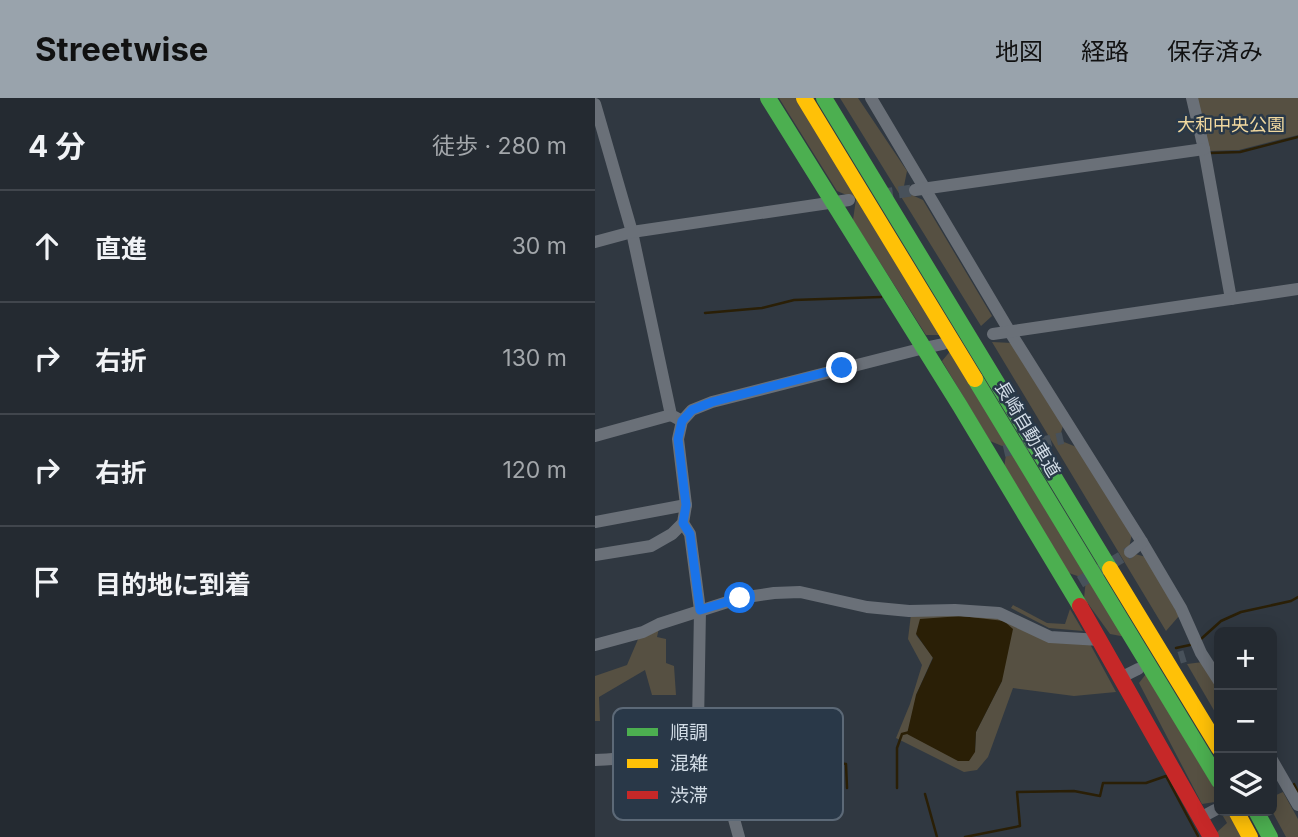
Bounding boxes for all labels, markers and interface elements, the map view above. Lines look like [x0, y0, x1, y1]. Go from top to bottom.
text: Streetwise [35, 29, 209, 69]
text: 地図 [995, 37, 1043, 66]
text: 経路 [1081, 37, 1129, 66]
text: 保存済み [1167, 37, 1263, 66]
park label: 大和中央公園 [1177, 114, 1285, 135]
text: 4 分 [28, 128, 85, 164]
text: 徒歩 · 280 m [432, 132, 567, 160]
icon: ahead [28, 227, 66, 265]
text: 30 m [512, 232, 567, 260]
text: 直進 [95, 233, 147, 264]
icon: right [28, 339, 66, 377]
text: 130 m [502, 344, 567, 372]
text: 右折 [95, 345, 147, 376]
route end [826, 352, 857, 383]
street label: 長崎自動車道 [991, 377, 1065, 481]
icon: right [28, 451, 66, 489]
text: 120 m [502, 456, 567, 484]
text: 右折 [95, 457, 147, 488]
icon: arrive [28, 563, 66, 601]
text: 目的地に到着 [95, 569, 251, 600]
route start [724, 582, 755, 613]
map controls [1214, 627, 1277, 816]
button: + [1214, 627, 1277, 690]
button: − [1214, 690, 1277, 753]
legend [613, 708, 843, 820]
text: 順調 [670, 721, 708, 744]
text: 混雑 [670, 752, 708, 775]
button: layers [1214, 753, 1277, 816]
text: 渋滞 [670, 784, 708, 807]

